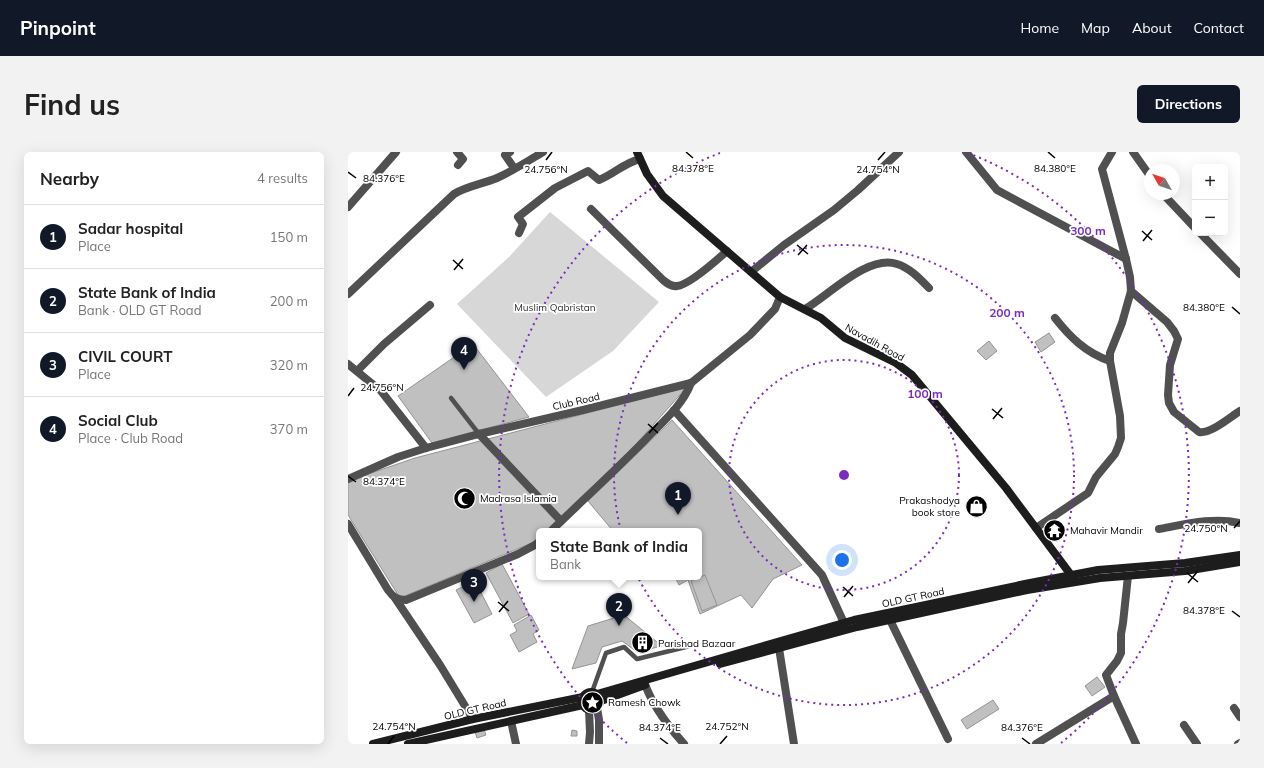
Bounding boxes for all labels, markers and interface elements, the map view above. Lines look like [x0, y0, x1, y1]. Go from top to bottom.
text: Pinpoint [20, 16, 96, 40]
text: Home [1020, 19, 1059, 37]
text: Map [1081, 19, 1110, 37]
text: About [1132, 19, 1172, 37]
text: Contact [1194, 19, 1244, 37]
button: Directions [1137, 85, 1240, 123]
text: Find us [24, 87, 120, 122]
text: 84.378°E [672, 162, 714, 175]
text: 84.380°E [1034, 162, 1076, 175]
text: 24.756°N [524, 163, 568, 176]
text: 24.754°N [856, 163, 900, 176]
north arrow [1144, 164, 1180, 200]
map controls [1192, 164, 1228, 236]
button: + [1192, 164, 1228, 200]
text: Nearby [40, 168, 99, 189]
text: 4 results [257, 170, 308, 186]
text: 84.376°E [363, 172, 405, 185]
button: − [1192, 200, 1228, 236]
text: Sadar hospital [78, 219, 183, 238]
text: 300 m [1070, 223, 1106, 238]
text: 1 [49, 229, 57, 245]
text: 150 m [270, 229, 308, 245]
text: Place [78, 238, 111, 254]
text: State Bank of India [78, 283, 216, 302]
text: 2 [49, 293, 57, 309]
text: 200 m [270, 293, 308, 309]
park label: Muslim Qabristan [514, 301, 596, 314]
text: 84.380°E [1183, 301, 1225, 314]
text: Bank · OLD GT Road [78, 302, 201, 318]
text: 200 m [989, 305, 1025, 320]
street label: Navadih Road [843, 321, 907, 364]
pin: 4 [451, 337, 477, 370]
text: CIVIL COURT [78, 347, 172, 366]
text: 3 [49, 357, 57, 373]
text: 320 m [270, 357, 308, 373]
text: Place [78, 366, 111, 382]
text: 24.756°N [360, 381, 404, 394]
text: 100 m [907, 386, 943, 401]
street label: Club Road [551, 390, 601, 413]
text: Social Club [78, 411, 158, 430]
text: 4 [49, 421, 57, 437]
text: 370 m [270, 421, 308, 437]
text: Place · Club Road [78, 430, 183, 446]
centre of rings [837, 468, 851, 482]
text: 84.374°E [363, 475, 405, 488]
pin: 1 [665, 482, 691, 515]
mosque icon: Madrasa Islamia [451, 485, 477, 511]
place label: Madrasa Islamia [480, 492, 557, 505]
shop icon: Prakashodya book store [963, 493, 989, 519]
place label: Prakashodya book store [899, 494, 960, 519]
temple icon: Mahavir Mandir [1041, 517, 1067, 543]
text: 24.750°N [1184, 522, 1228, 535]
place label: Mahavir Mandir [1070, 524, 1143, 537]
popup [536, 528, 702, 580]
text: State Bank of India [550, 537, 688, 556]
your location [832, 550, 852, 570]
text: Bank [550, 556, 581, 572]
pin: 3 [461, 569, 487, 602]
street label: OLD GT Road [881, 585, 946, 610]
pin: 2 [606, 593, 632, 626]
text: 84.378°E [1183, 604, 1225, 617]
building icon: Parishad Bazaar [629, 630, 655, 656]
place label: Parishad Bazaar [658, 637, 736, 650]
place icon: Ramesh Chowk [579, 689, 605, 715]
street label: OLD GT Road [443, 696, 508, 723]
place label: Ramesh Chowk [608, 696, 682, 709]
text: 24.754°N [372, 720, 416, 733]
text: 24.752°N [705, 720, 749, 733]
text: 84.374°E [639, 721, 681, 734]
text: 84.376°E [1001, 721, 1043, 734]

